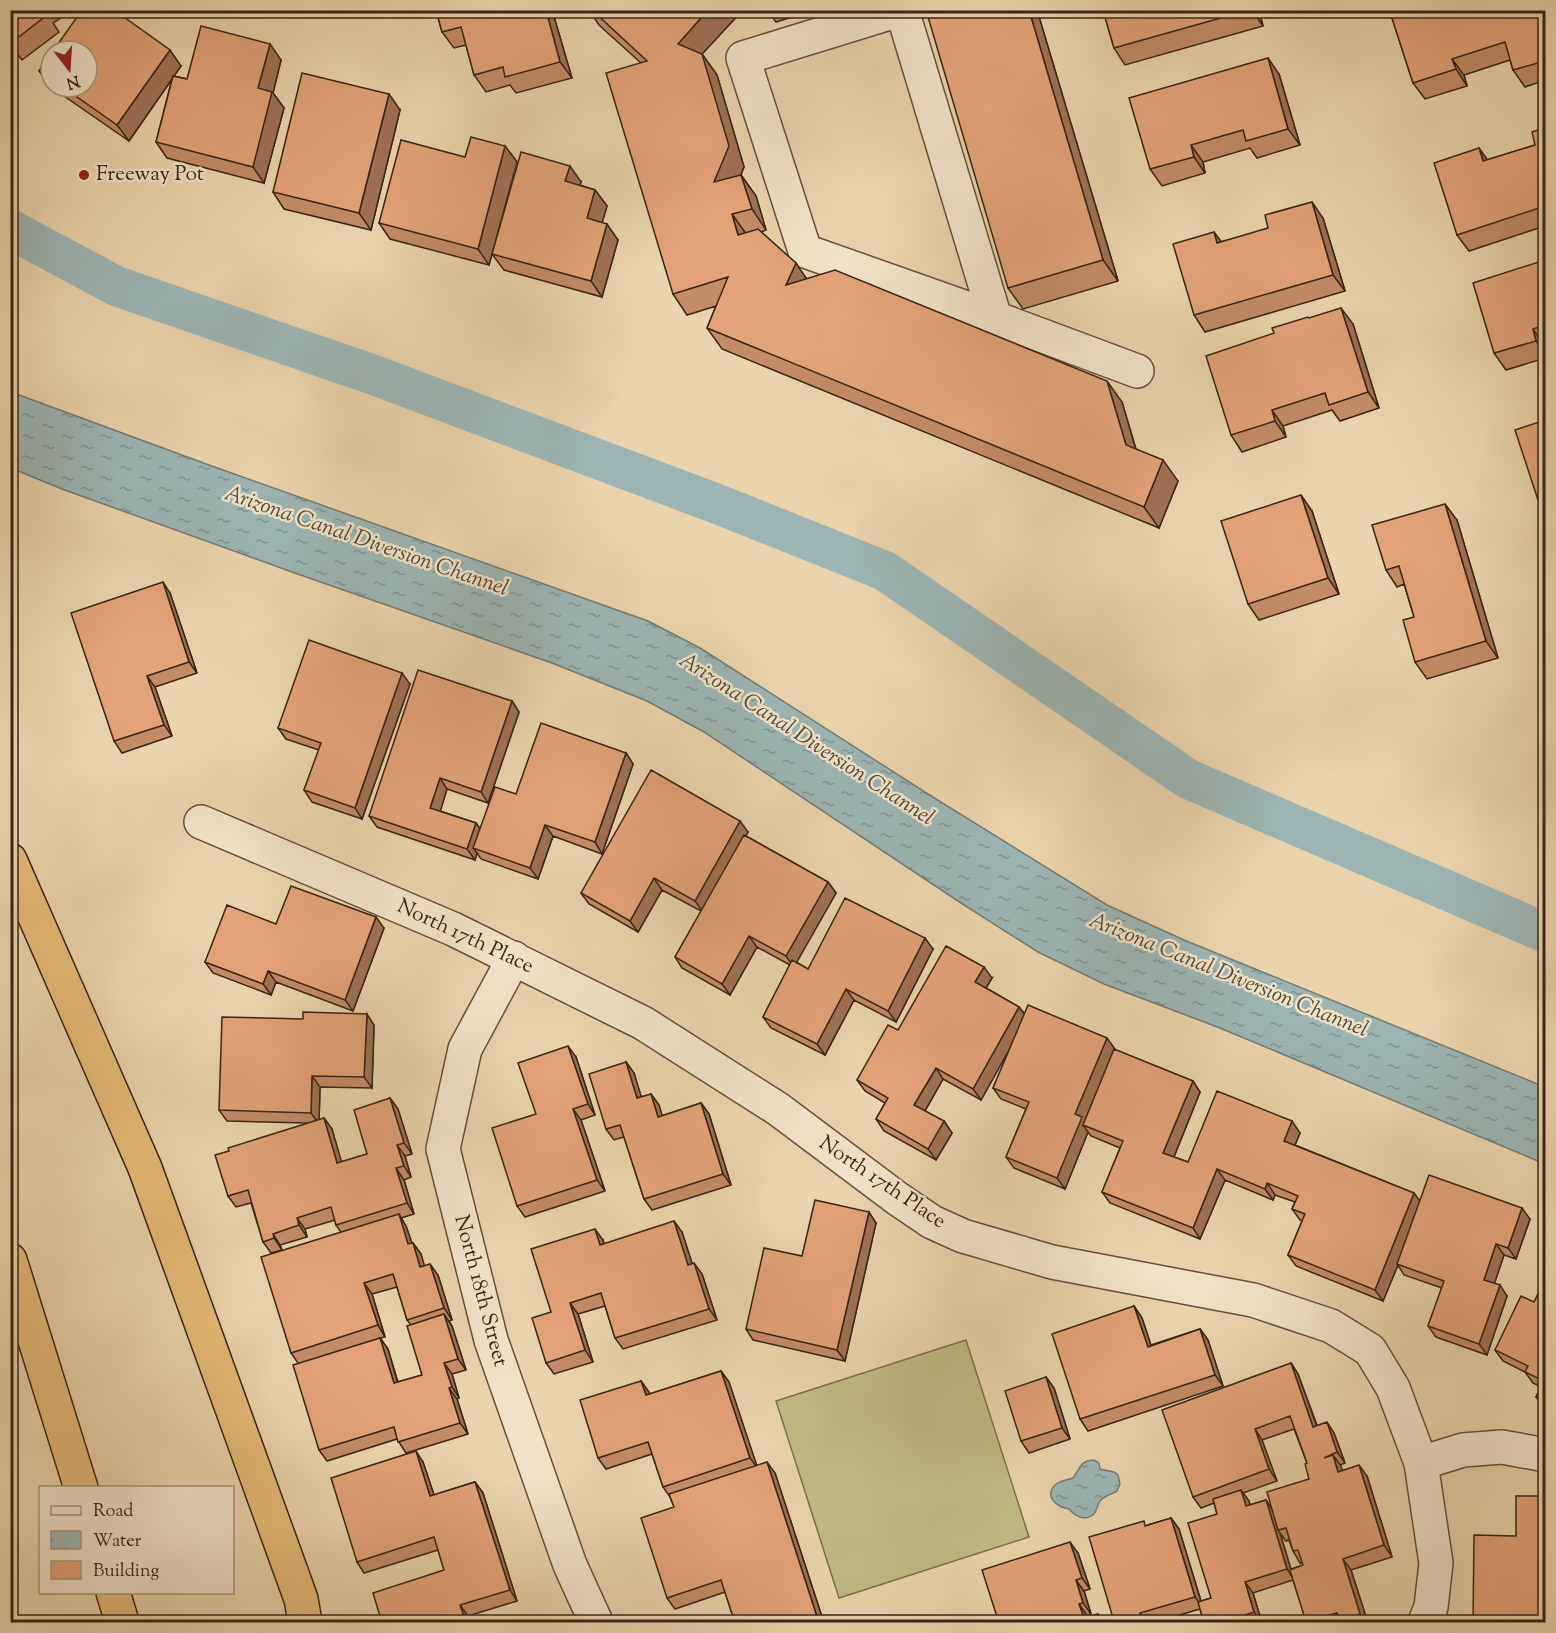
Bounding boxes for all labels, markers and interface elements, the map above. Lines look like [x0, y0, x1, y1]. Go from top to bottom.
north arrow [39, 39, 99, 99]
text: N [63, 68, 82, 94]
place label: Freeway Pot [96, 160, 204, 190]
marker: Freeway Pot [77, 168, 91, 182]
water label: Arizona Canal Diversion Channel [220, 478, 513, 606]
water label: Arizona Canal Diversion Channel [672, 645, 940, 835]
street label: North 17th Place [392, 892, 538, 982]
water label: Arizona Canal Diversion Channel [1084, 905, 1373, 1047]
street label: North 17th Place [812, 1129, 952, 1237]
street label: North 18th Street [445, 1212, 515, 1370]
legend [39, 1486, 234, 1594]
text: Road [93, 1499, 133, 1525]
text: Water [93, 1529, 142, 1555]
text: Building [93, 1559, 159, 1585]

